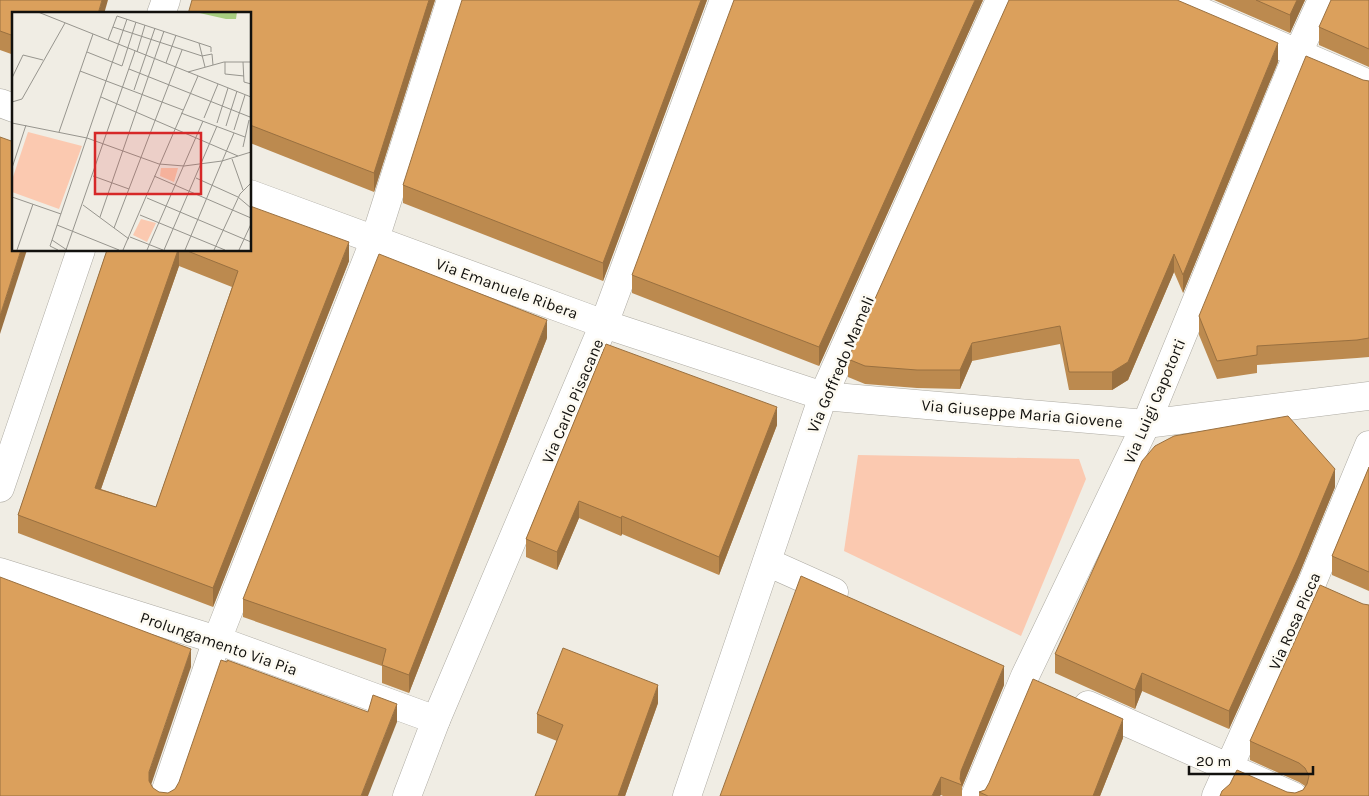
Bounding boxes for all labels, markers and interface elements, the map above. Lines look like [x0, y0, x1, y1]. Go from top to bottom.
inset map [12, 12, 251, 251]
street label: Via Emanuele Ribera [433, 254, 581, 323]
street label: Via Goffredo Mameli [803, 293, 878, 436]
street label: Via Carlo Pisacane [538, 336, 607, 466]
street label: Via Luigi Capotorti [1120, 336, 1189, 467]
street label: Via Giuseppe Maria Giovene [921, 395, 1123, 432]
street label: Via Rosa Picca [1264, 569, 1324, 673]
street label: Prolungamento Via Pia [138, 608, 300, 679]
scale bar [1189, 744, 1313, 776]
text: 20 m [1196, 752, 1231, 770]

